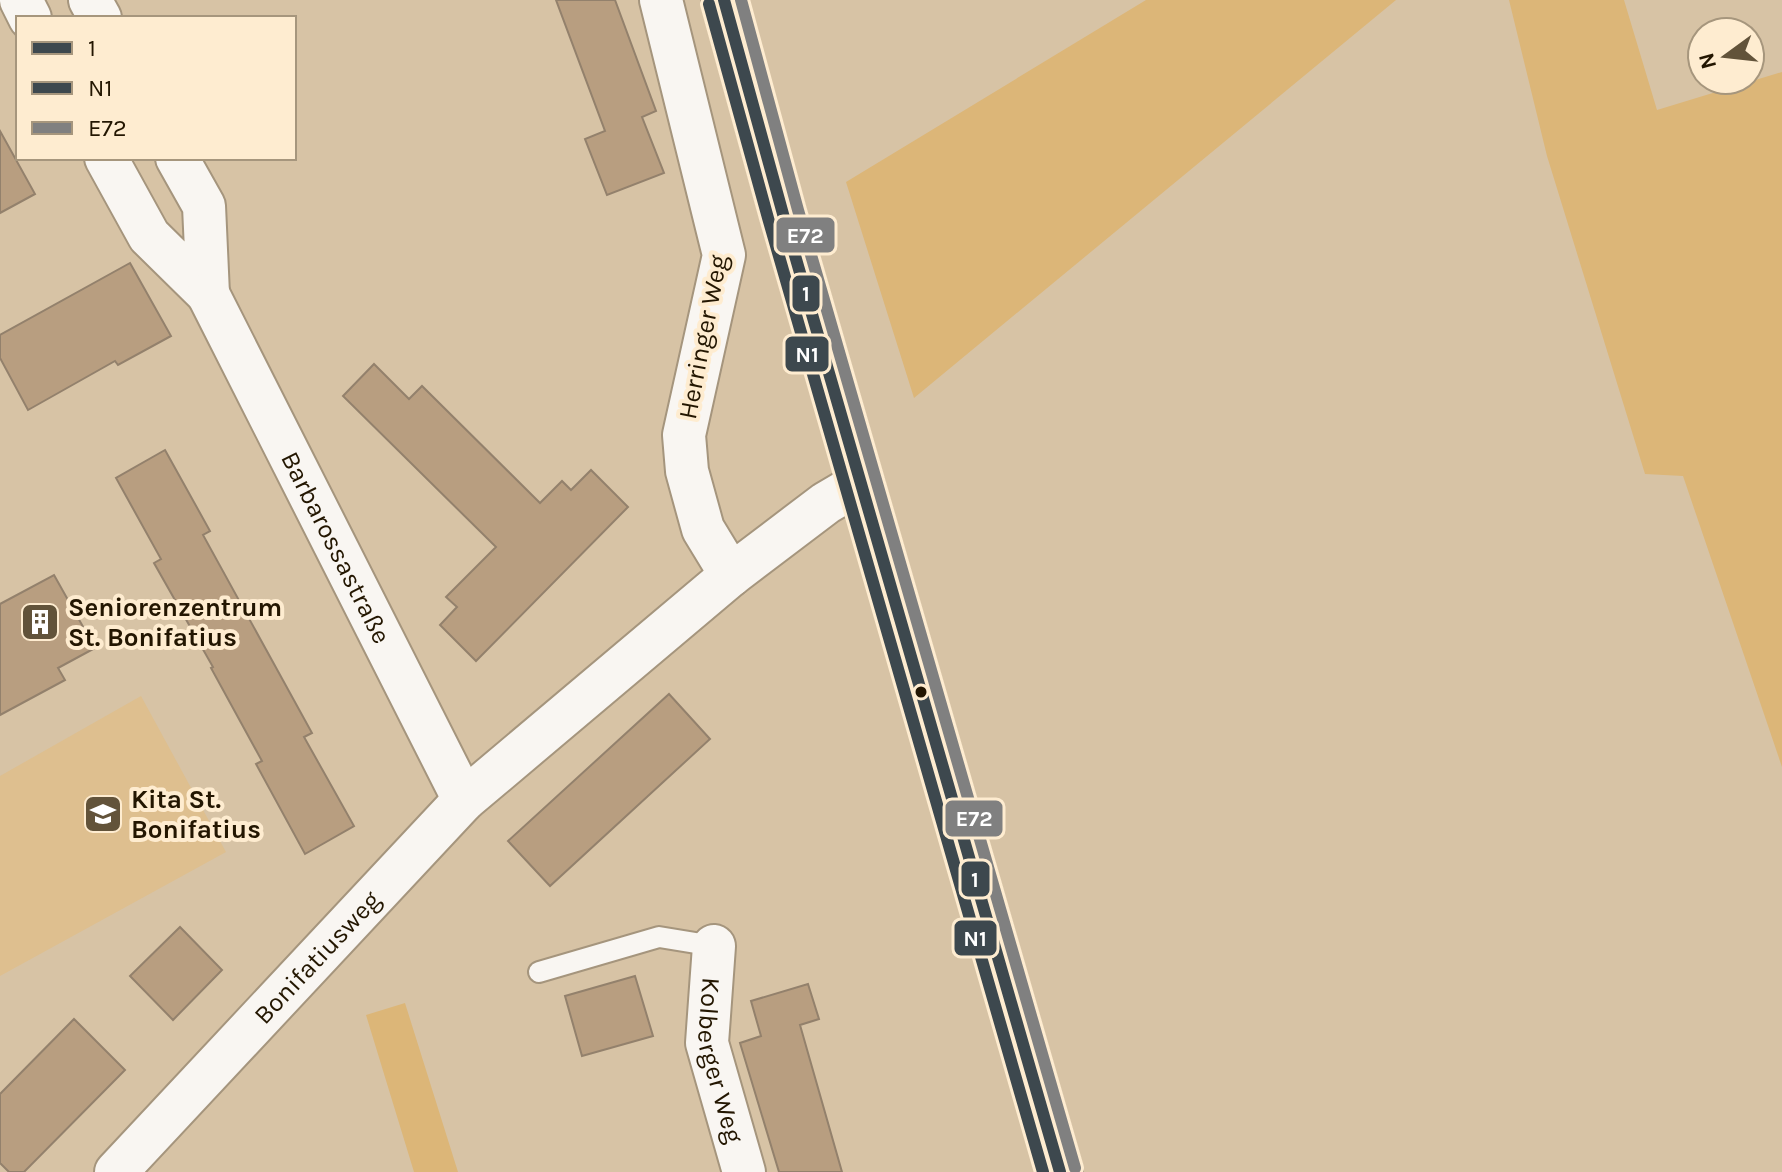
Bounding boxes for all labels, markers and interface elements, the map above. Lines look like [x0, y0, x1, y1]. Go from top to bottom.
legend [16, 16, 296, 160]
north arrow [1686, 16, 1766, 96]
text: 1 [88, 34, 96, 62]
text: N [1693, 50, 1722, 72]
text: N1 [88, 74, 112, 102]
text: E72 [88, 114, 127, 142]
line badge: E72 [775, 216, 836, 254]
text: E72 [786, 223, 824, 249]
street label: Herringer Weg [672, 252, 734, 422]
line badge: 1 [791, 274, 821, 313]
text: 1 [802, 281, 810, 307]
line badge: N1 [784, 335, 830, 373]
text: N1 [795, 342, 819, 368]
street label: Barbarossastraße [275, 446, 398, 649]
place label: Seniorenzentrum St. Bonifatius [68, 592, 282, 653]
building icon: Seniorenzentrum St. Bonifatius [19, 601, 61, 643]
unlabelled marker [913, 684, 929, 700]
place label: Kita St. Bonifatius [131, 784, 261, 845]
school or university icon: Kita St. Bonifatius [82, 793, 124, 835]
line badge: E72 [944, 799, 1004, 838]
text: E72 [955, 806, 993, 832]
line badge: 1 [960, 860, 991, 898]
text: 1 [971, 867, 979, 893]
street label: Bonifatiusweg [247, 884, 387, 1030]
line badge: N1 [953, 919, 998, 957]
text: N1 [963, 926, 987, 952]
street label: Kolberger Weg [692, 976, 750, 1147]

